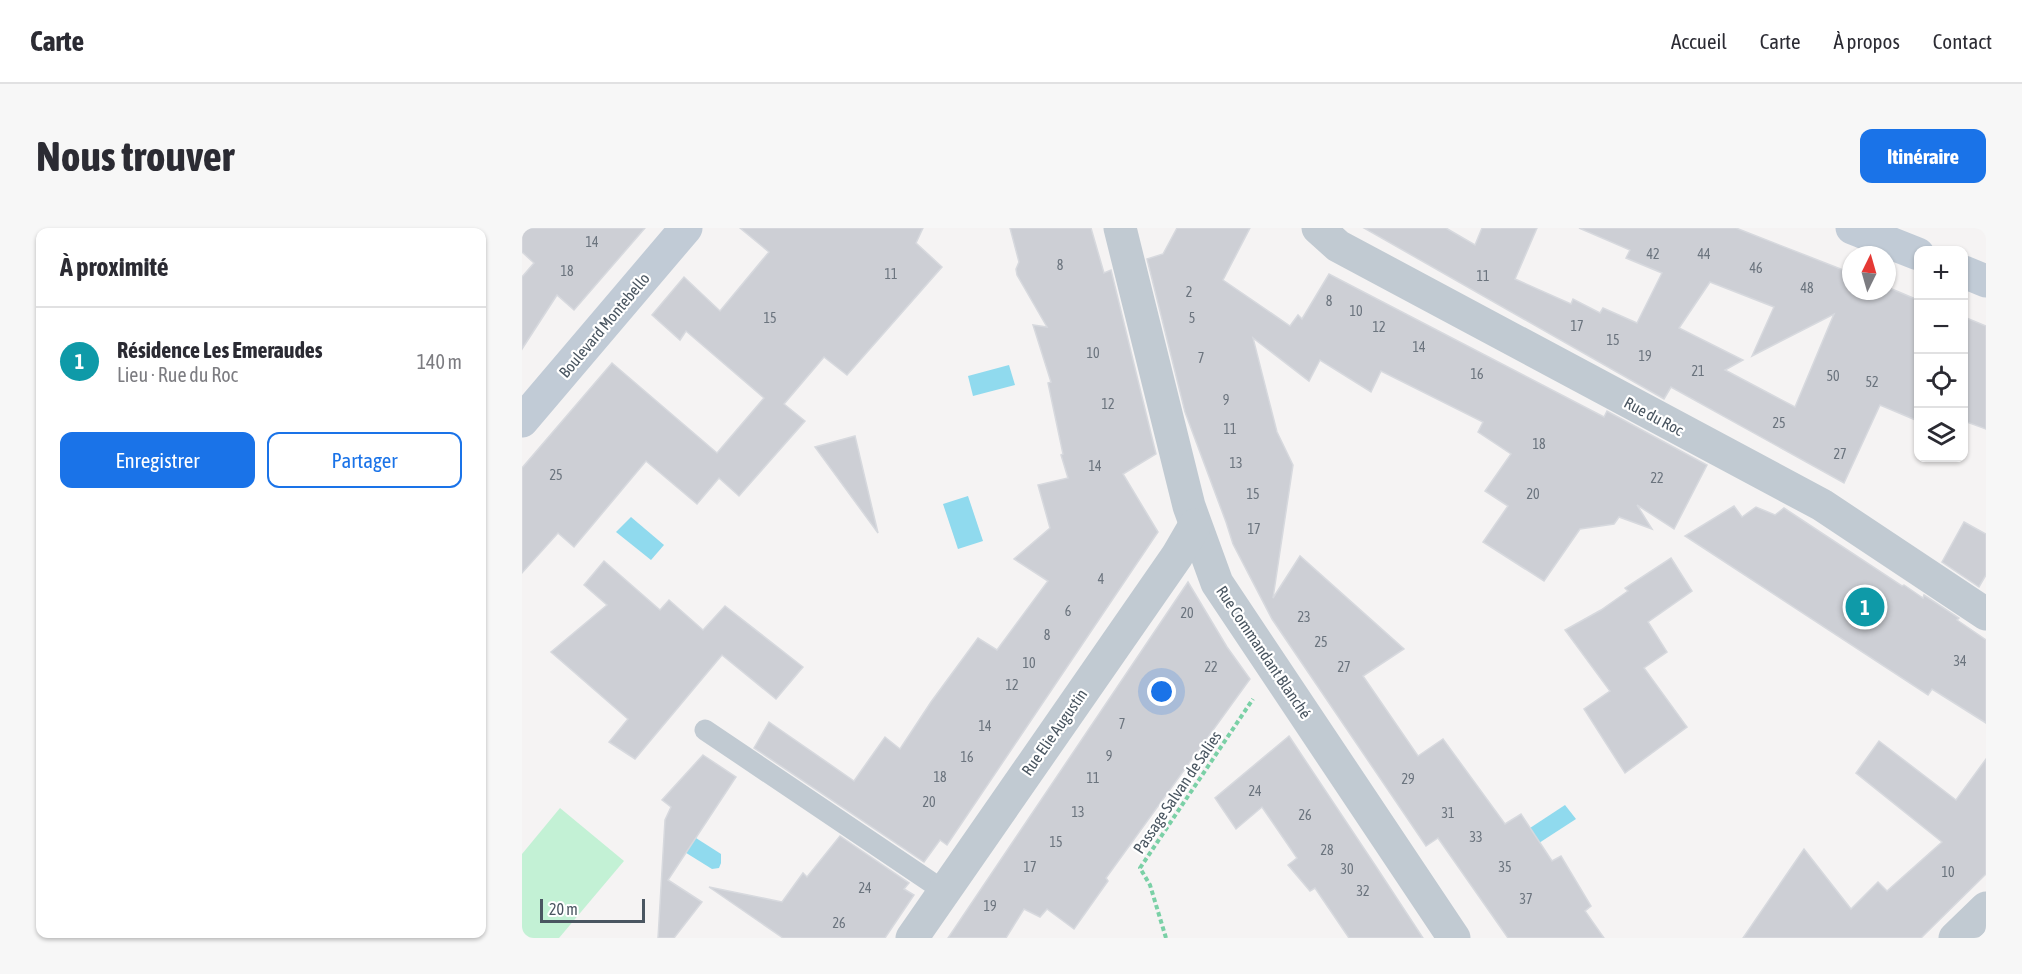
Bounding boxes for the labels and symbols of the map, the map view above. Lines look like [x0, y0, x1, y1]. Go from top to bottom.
house number: 14 [585, 234, 599, 250]
house number: 42 [1646, 246, 1660, 262]
house number: 44 [1697, 246, 1711, 262]
north arrow [1842, 246, 1896, 300]
house number: 8 [1057, 257, 1064, 273]
house number: 46 [1749, 260, 1763, 276]
house number: 18 [560, 263, 574, 279]
house number: 11 [884, 266, 898, 282]
house number: 11 [1476, 268, 1490, 284]
street label: Boulevard Montebello [555, 269, 653, 381]
house number: 48 [1800, 280, 1814, 296]
house number: 2 [1186, 284, 1192, 300]
house number: 8 [1326, 293, 1333, 309]
house number: 10 [1349, 303, 1363, 319]
house number: 15 [763, 310, 777, 326]
house number: 5 [1189, 310, 1195, 326]
house number: 17 [1570, 318, 1584, 334]
house number: 12 [1372, 319, 1386, 335]
house number: 15 [1606, 332, 1620, 348]
house number: 14 [1412, 339, 1426, 355]
house number: 10 [1086, 345, 1100, 361]
house number: 19 [1638, 348, 1652, 364]
house number: 7 [1198, 350, 1204, 366]
house number: 21 [1691, 363, 1705, 379]
house number: 16 [1470, 366, 1484, 382]
house number: 50 [1826, 368, 1840, 384]
house number: 52 [1865, 374, 1879, 390]
house number: 9 [1223, 392, 1229, 408]
street label: Rue du Roc [1621, 393, 1687, 439]
house number: 12 [1101, 396, 1115, 412]
house number: 25 [1772, 415, 1786, 431]
house number: 11 [1223, 421, 1237, 437]
house number: 18 [1532, 436, 1546, 452]
house number: 27 [1833, 446, 1847, 462]
house number: 13 [1229, 455, 1243, 471]
house number: 14 [1088, 458, 1102, 474]
house number: 25 [549, 467, 563, 483]
house number: 22 [1650, 470, 1664, 486]
house number: 15 [1246, 486, 1260, 502]
house number: 20 [1526, 486, 1540, 502]
house number: 17 [1247, 521, 1261, 537]
house number: 4 [1098, 571, 1105, 587]
street label: Rue Commandant Blanché [1213, 582, 1315, 722]
pin: 1 [1846, 584, 1884, 629]
house number: 6 [1065, 603, 1072, 619]
house number: 20 [1180, 605, 1194, 621]
house number: 23 [1297, 609, 1311, 625]
house number: 8 [1044, 627, 1051, 643]
house number: 25 [1314, 634, 1328, 650]
house number: 34 [1953, 653, 1967, 669]
house number: 10 [1022, 655, 1036, 671]
house number: 22 [1204, 659, 1218, 675]
house number: 27 [1337, 659, 1351, 675]
house number: 12 [1005, 677, 1019, 693]
your location [1147, 677, 1176, 706]
street label: Rue Elie Augustin [1018, 685, 1091, 779]
house number: 7 [1119, 716, 1125, 732]
house number: 14 [978, 718, 992, 734]
street label: Passage Salvan de Salies [1129, 727, 1226, 857]
house number: 9 [1106, 748, 1112, 764]
house number: 16 [960, 749, 974, 765]
house number: 18 [933, 769, 947, 785]
house number: 11 [1086, 770, 1100, 786]
house number: 29 [1401, 771, 1415, 787]
house number: 24 [1248, 783, 1262, 799]
house number: 20 [922, 794, 936, 810]
house number: 13 [1071, 804, 1085, 820]
house number: 31 [1441, 805, 1455, 821]
house number: 26 [1298, 807, 1312, 823]
house number: 33 [1469, 829, 1483, 845]
house number: 15 [1049, 834, 1063, 850]
house number: 28 [1320, 842, 1334, 858]
house number: 17 [1023, 859, 1037, 875]
house number: 35 [1498, 859, 1512, 875]
house number: 30 [1340, 861, 1354, 877]
house number: 10 [1941, 864, 1955, 880]
house number: 24 [858, 880, 872, 896]
house number: 32 [1356, 883, 1370, 899]
house number: 37 [1519, 891, 1533, 907]
scale bar [540, 896, 645, 924]
house number: 19 [983, 898, 997, 914]
house number: 26 [832, 915, 846, 931]

